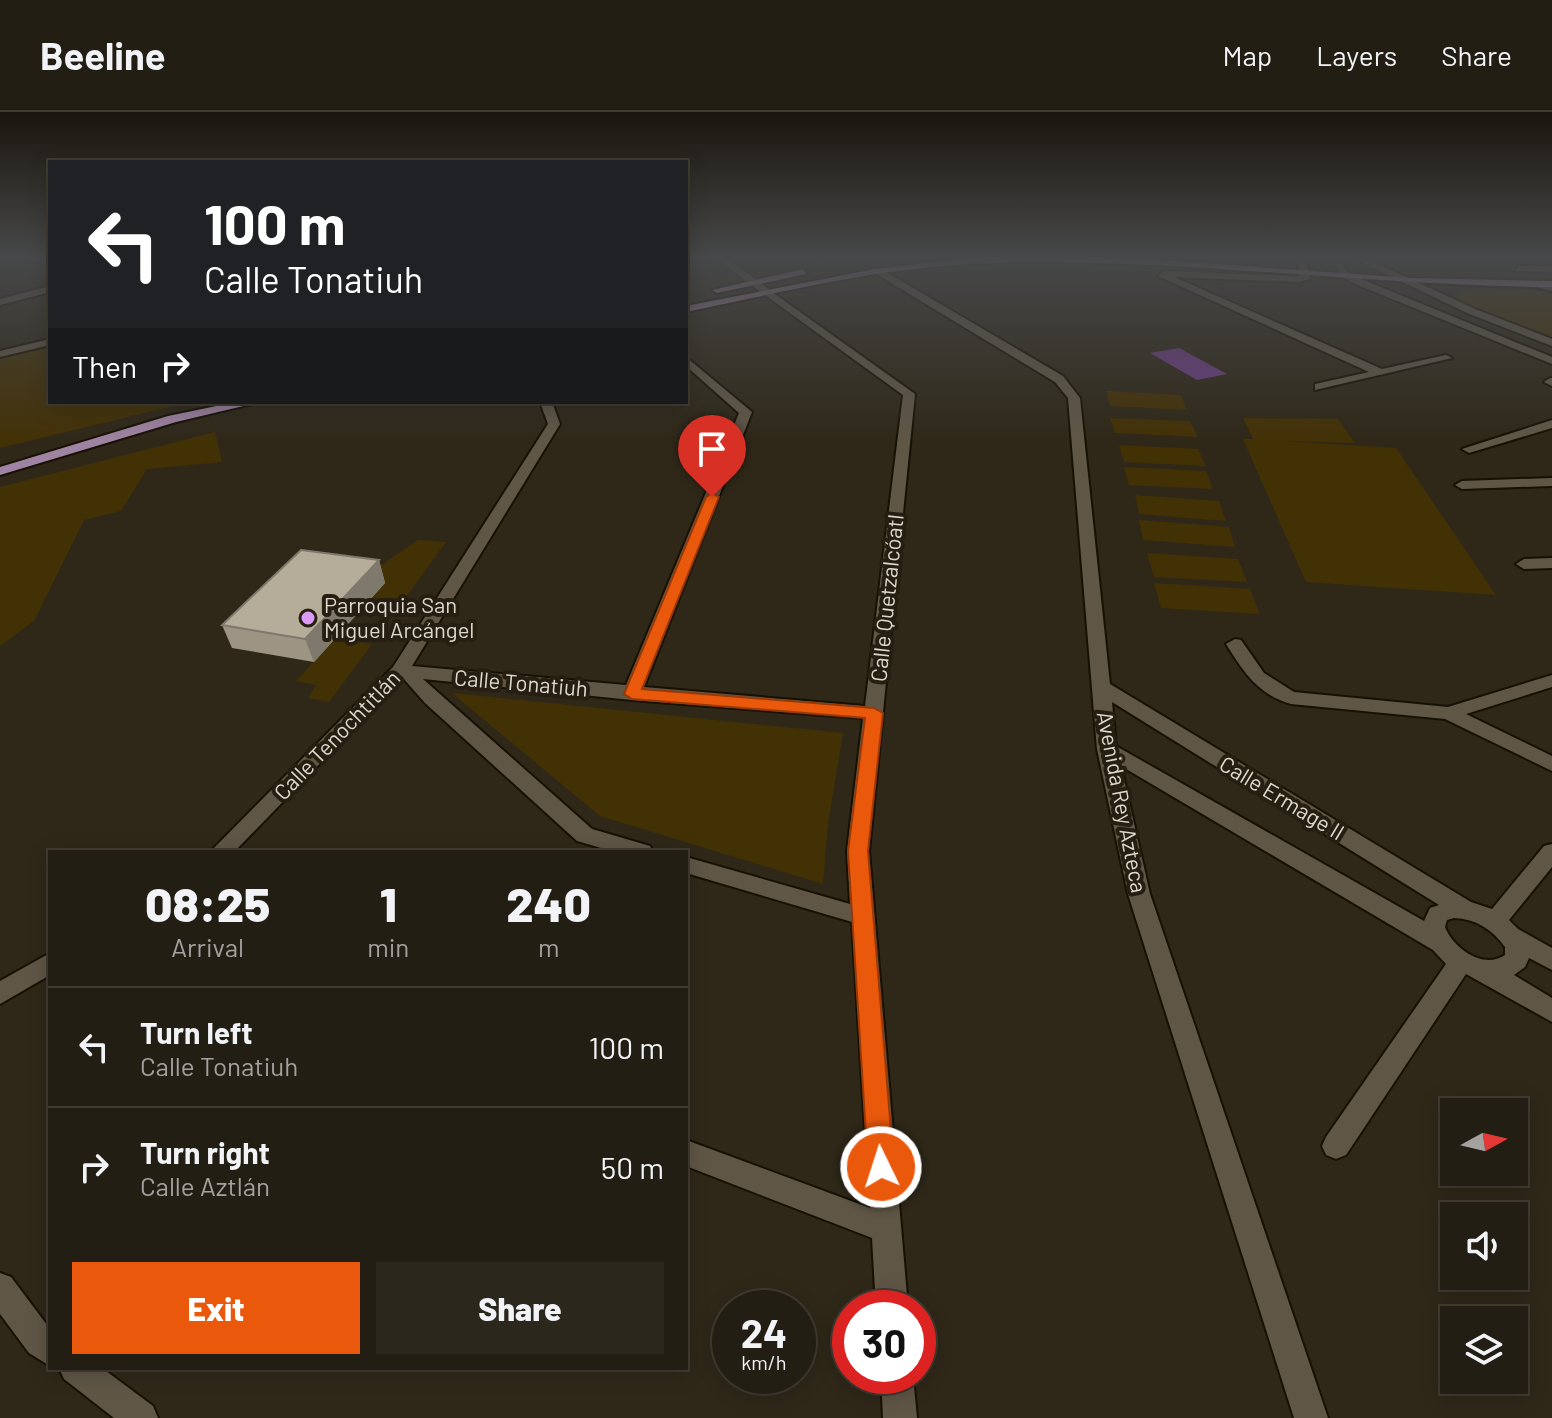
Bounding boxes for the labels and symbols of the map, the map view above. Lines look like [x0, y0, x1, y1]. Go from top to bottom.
pin [678, 415, 746, 497]
street label: Calle Quetzalcóatl [864, 513, 908, 683]
place label: Parroquia San Miguel Arcángel [324, 591, 474, 642]
marker: Parroquia San Miguel Arcángel [299, 609, 317, 627]
street label: Calle Tonatiuh [453, 663, 589, 701]
street label: Calle Tenochtitlán [268, 664, 405, 805]
street label: Avenida Rey Azteca [1093, 709, 1153, 895]
street label: Calle Ermage II [1215, 750, 1350, 845]
north arrow [1440, 1098, 1528, 1186]
position arrow [839, 1125, 923, 1209]
speed limit sign: 30 [832, 1290, 936, 1394]

